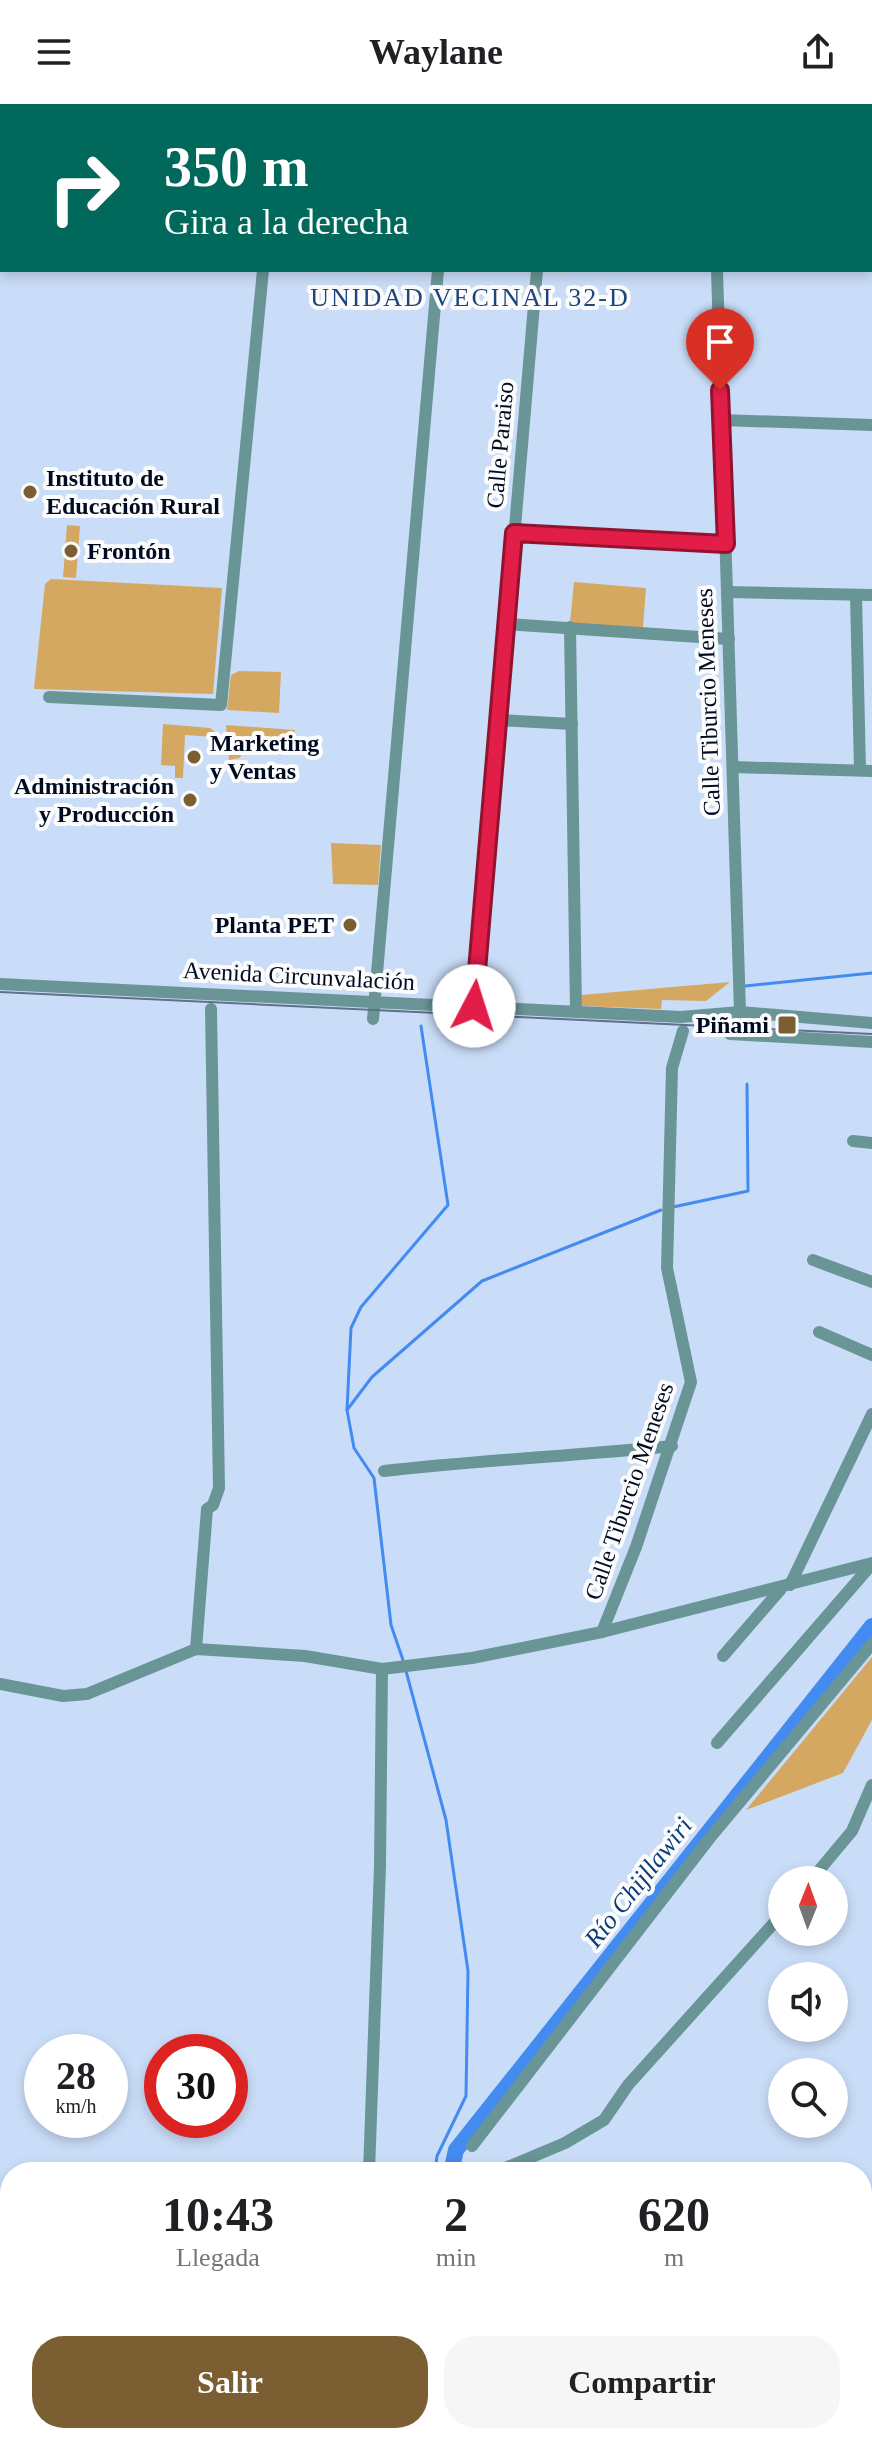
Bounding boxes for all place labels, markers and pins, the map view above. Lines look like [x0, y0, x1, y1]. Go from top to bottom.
pin [686, 308, 754, 390]
place label: Instituto de Educación Rural [46, 465, 220, 519]
marker: Instituto de Educación Rural [21, 483, 39, 501]
place label: Frontón [87, 538, 171, 564]
marker: Frontón [62, 542, 80, 560]
place label: Marketing y Ventas [210, 730, 319, 784]
marker: Marketing y Ventas [185, 748, 203, 766]
place label: Administración y Producción [14, 773, 174, 827]
marker: Administración y Producción [181, 791, 199, 809]
place label: Planta PET [215, 912, 334, 938]
marker: Planta PET [341, 916, 359, 934]
place label: Piñami [696, 1012, 769, 1038]
marker: Piñami [776, 1014, 798, 1036]

